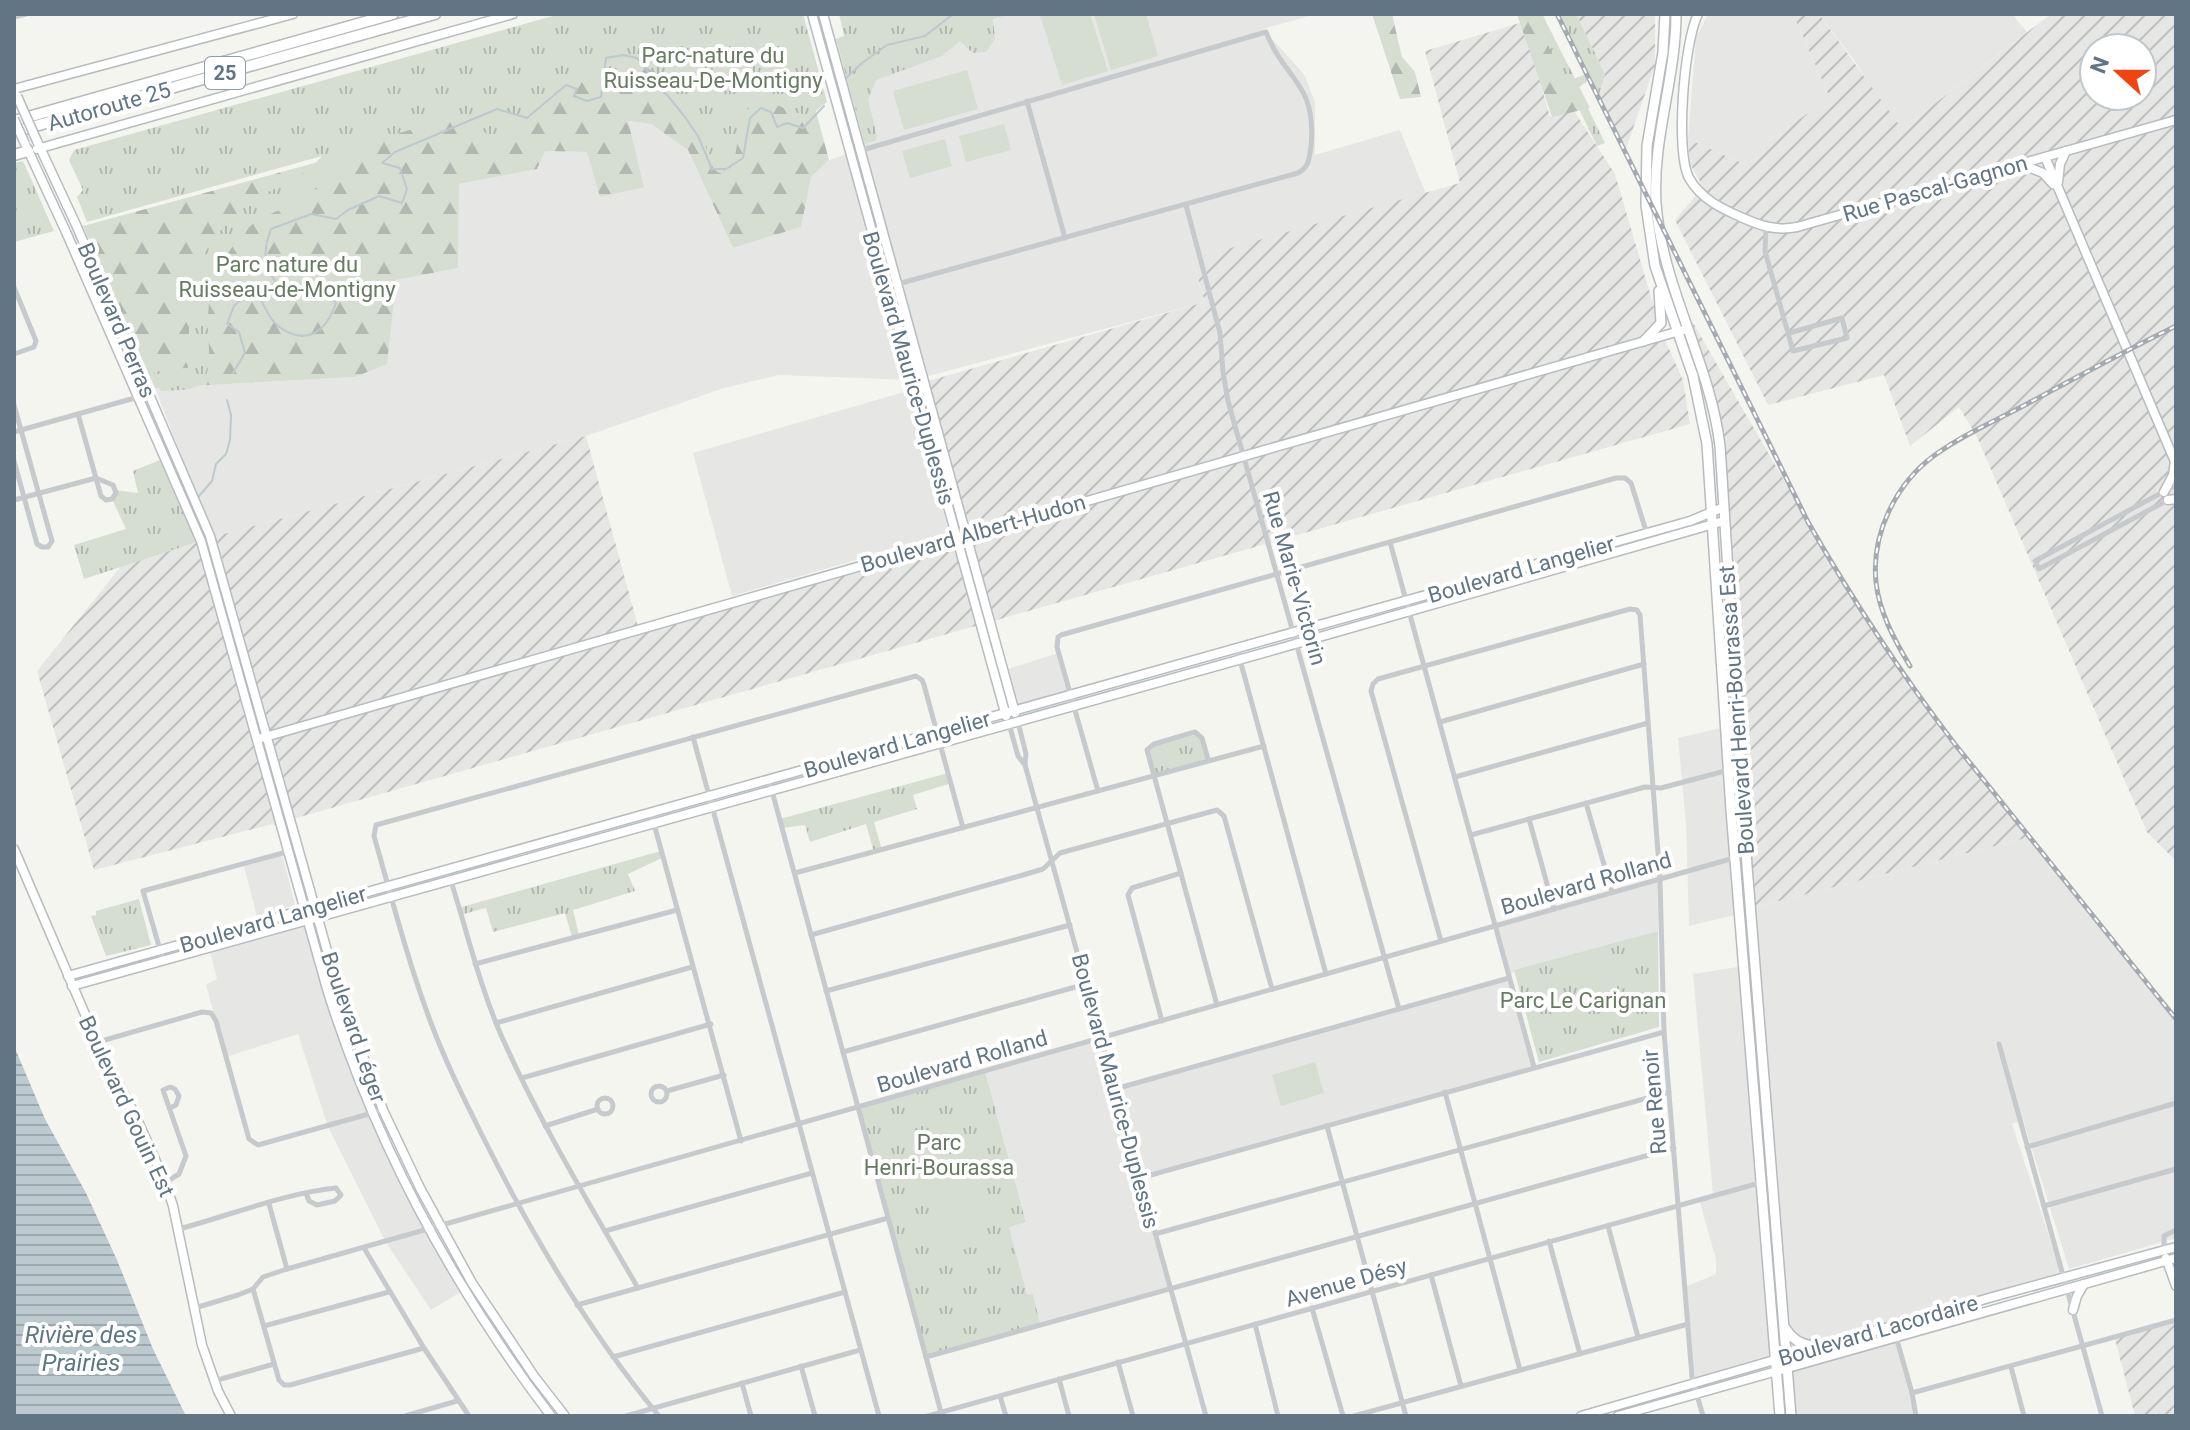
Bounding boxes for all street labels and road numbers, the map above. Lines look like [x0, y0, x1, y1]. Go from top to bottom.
road number: 25 [205, 57, 245, 89]
street label: Autoroute 25 [45, 77, 174, 136]
street label: Rue Pascal-Gagnon [1840, 150, 2030, 227]
street label: Boulevard Maurice-Duplessis [857, 228, 960, 508]
street label: Boulevard Perras [73, 239, 160, 402]
street label: Rue Marie-Victorin [1258, 488, 1331, 668]
street label: Boulevard Albert-Hudon [858, 489, 1088, 578]
street label: Boulevard Langelier [1425, 531, 1618, 608]
street label: Boulevard Henri-Bourassa Est [1714, 565, 1759, 855]
street label: Boulevard Langelier [801, 706, 994, 783]
street label: Boulevard Rolland [1498, 847, 1674, 920]
street label: Boulevard Langelier [177, 881, 370, 958]
street label: Boulevard Léger [316, 948, 391, 1106]
street label: Boulevard Maurice-Duplessis [1067, 951, 1164, 1231]
street label: Boulevard Gouin Est [74, 1012, 179, 1201]
street label: Boulevard Rolland [874, 1025, 1050, 1098]
street label: Rue Renoir [1637, 1048, 1672, 1156]
street label: Avenue Désy [1282, 1253, 1410, 1312]
street label: Boulevard Lacordaire [1775, 1290, 1981, 1371]

